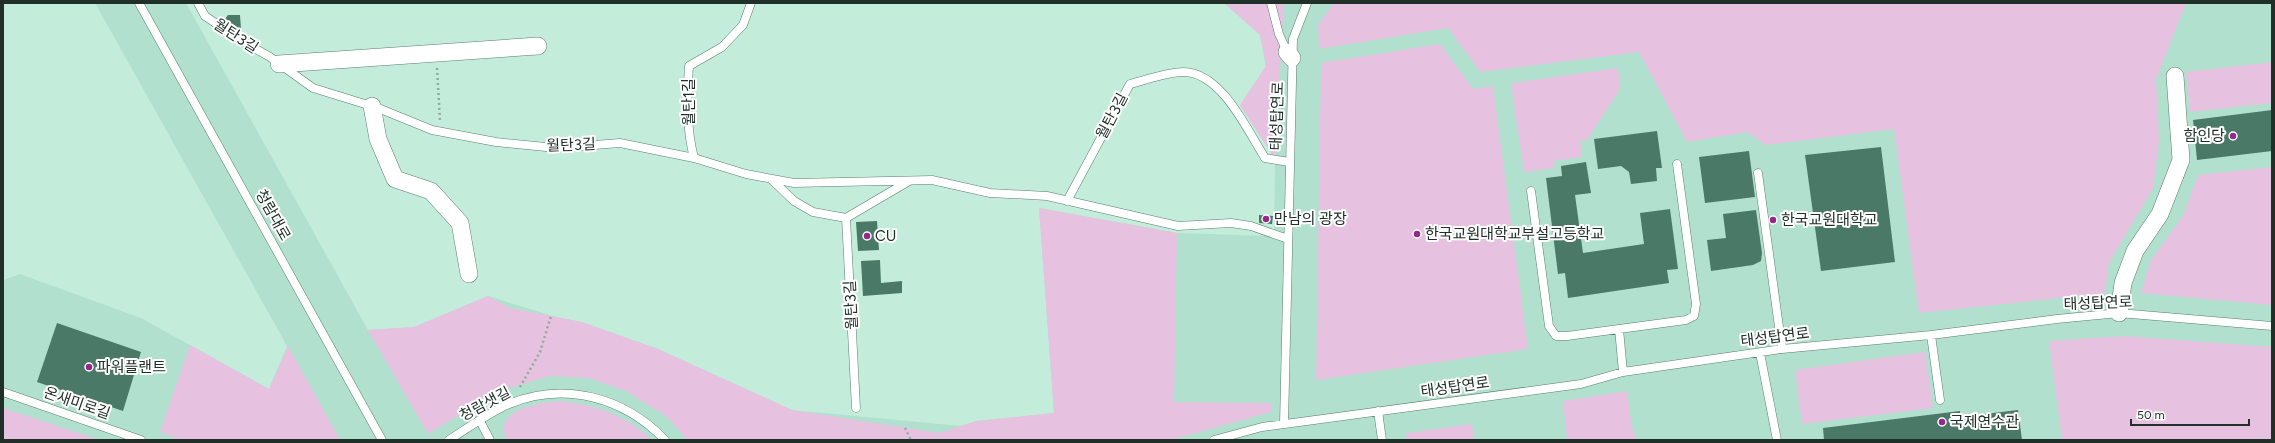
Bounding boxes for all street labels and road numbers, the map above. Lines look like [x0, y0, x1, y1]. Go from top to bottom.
street label: 월탄3길 [210, 15, 262, 57]
street label: 월탄1길 [680, 78, 698, 126]
street label: 태성탑연로 [1267, 81, 1287, 151]
street label: 월탄3길 [1092, 90, 1132, 142]
street label: 월탄3길 [546, 135, 596, 155]
street label: 청람대로 [252, 186, 294, 244]
street label: 월탄3길 [841, 280, 861, 330]
street label: 태성탑연로 [2063, 293, 2133, 313]
street label: 태성탑연로 [1740, 324, 1810, 350]
street label: 태성탑연로 [1420, 373, 1490, 401]
street label: 온새미로길 [41, 383, 113, 423]
street label: 청람샛길 [456, 383, 514, 425]

